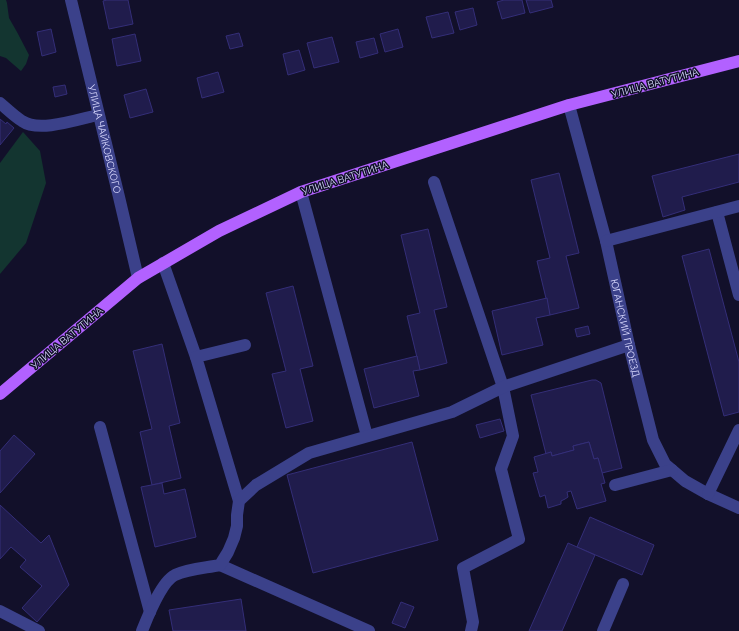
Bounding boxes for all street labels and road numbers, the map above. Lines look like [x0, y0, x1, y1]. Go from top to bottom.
street label: УЛИЦА ВАТУТИНА [610, 66, 700, 100]
street label: УЛИЦА ЧАЙКОВСКОГО [86, 84, 123, 195]
street label: УЛИЦА ВАТУТИНА [300, 159, 390, 197]
street label: ЮГАНСКИЙ ПРОЕЗД [609, 278, 642, 378]
street label: УЛИЦА ВАТУТИНА [29, 305, 105, 371]

